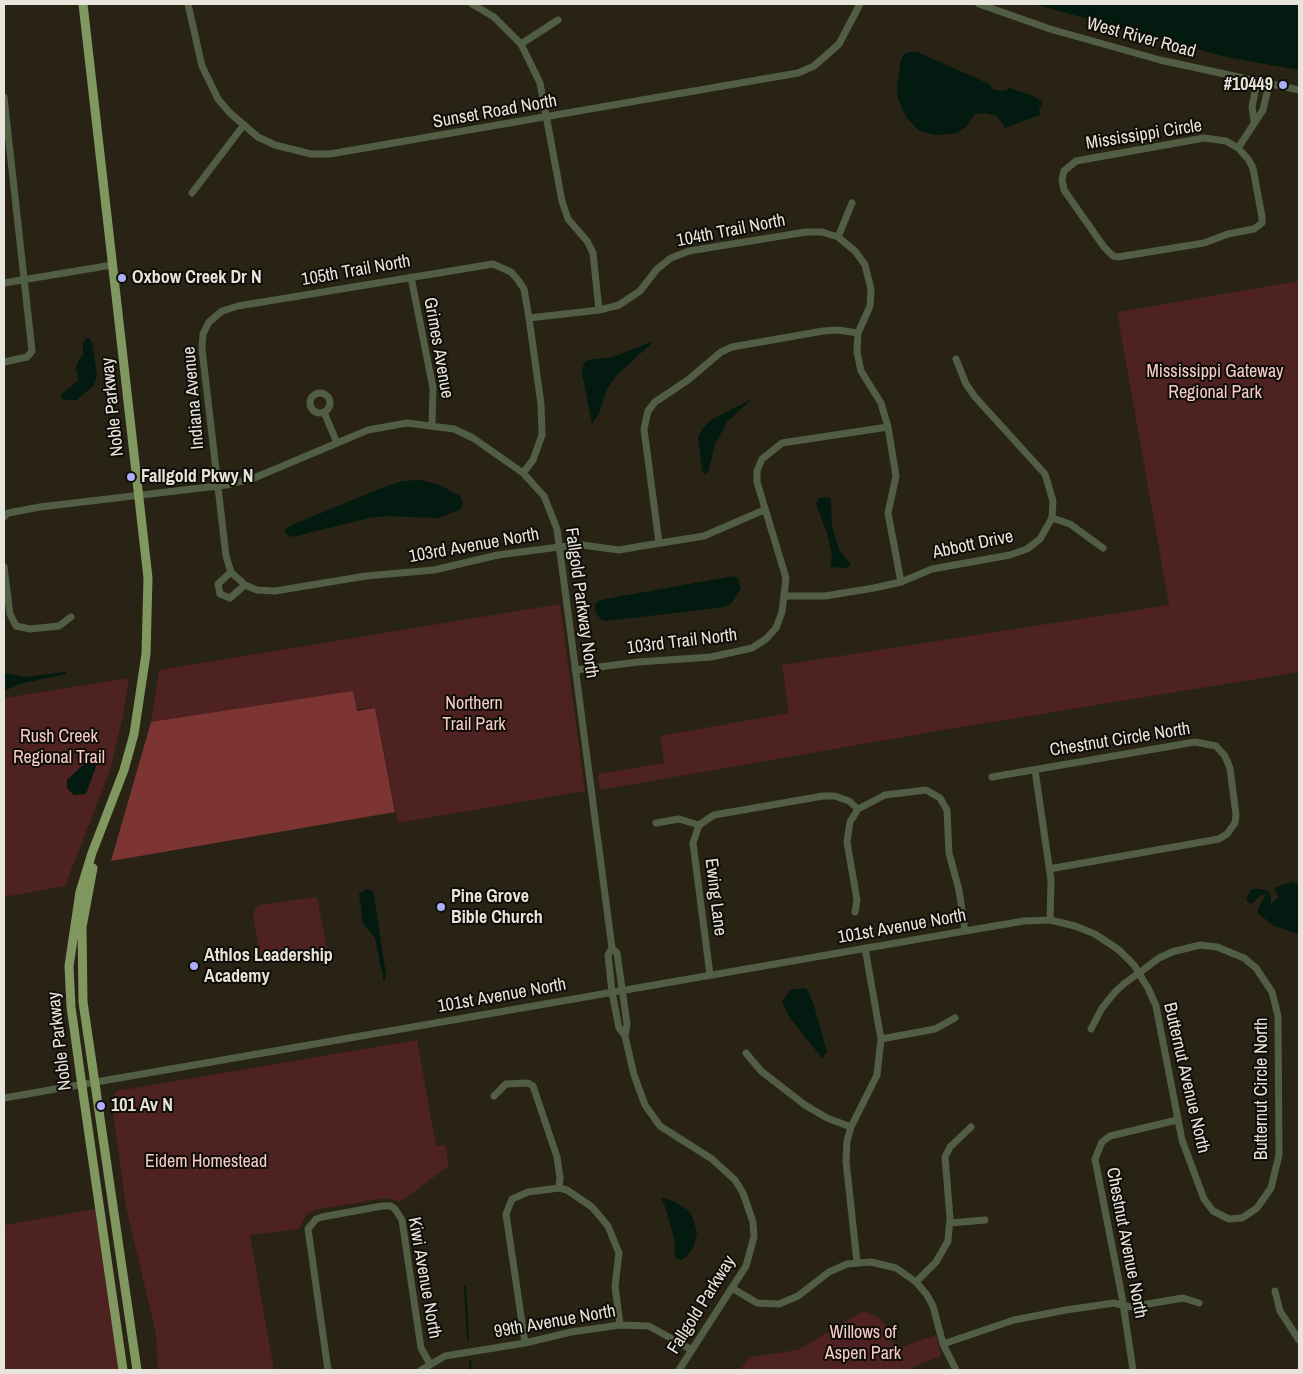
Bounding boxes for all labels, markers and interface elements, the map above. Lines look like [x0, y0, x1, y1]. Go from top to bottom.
street label: West River Road [1084, 13, 1198, 63]
place label: #10449 [1224, 74, 1273, 96]
marker: #10449 [1277, 79, 1289, 91]
street label: Sunset Road North [431, 90, 559, 134]
street label: Mississippi Circle [1084, 115, 1204, 155]
street label: 104th Trail North [675, 210, 787, 252]
street label: 105th Trail North [300, 251, 412, 291]
place label: Oxbow Creek Dr N [132, 267, 262, 289]
marker: Oxbow Creek Dr N [116, 272, 128, 284]
street label: Grimes Avenue [418, 296, 458, 400]
street label: Indiana Avenue [179, 346, 209, 450]
street label: Noble Parkway [97, 357, 129, 457]
park label: Mississippi Gateway Regional Park [1147, 361, 1283, 404]
place label: Fallgold Pkwy N [141, 466, 253, 488]
marker: Fallgold Pkwy N [125, 471, 137, 483]
street label: 103rd Avenue North [407, 524, 541, 568]
street label: Fallgold Parkway North [560, 526, 602, 680]
street label: Abbott Drive [931, 526, 1015, 564]
street label: 103rd Trail North [626, 625, 738, 659]
park label: Northern Trail Park [442, 693, 506, 736]
street label: Chestnut Circle North [1048, 718, 1192, 762]
park label: Rush Creek Regional Trail [13, 726, 105, 769]
street label: Ewing Lane [700, 857, 730, 937]
place label: Pine Grove Bible Church [451, 886, 543, 929]
marker: Pine Grove Bible Church [435, 901, 447, 913]
street label: 101st Avenue North [836, 905, 968, 949]
place label: Athlos Leadership Academy [204, 945, 333, 988]
marker: Athlos Leadership Academy [188, 960, 200, 972]
street label: 101st Avenue North [436, 974, 568, 1018]
street label: Noble Parkway [43, 990, 77, 1092]
street label: Butternut Avenue North [1158, 1001, 1214, 1155]
street label: Butternut Circle North [1251, 1018, 1273, 1160]
place label: 101 Av N [111, 1095, 173, 1117]
marker: 101 Av N [95, 1100, 107, 1112]
park label: Eidem Homestead [145, 1151, 267, 1173]
street label: Chestnut Avenue North [1101, 1166, 1151, 1320]
street label: Kiwi Avenue North [403, 1216, 445, 1340]
street label: Fallgold Parkway [663, 1252, 741, 1358]
street label: 99th Avenue North [493, 1301, 617, 1343]
park label: Willows of Aspen Park [825, 1322, 901, 1365]

